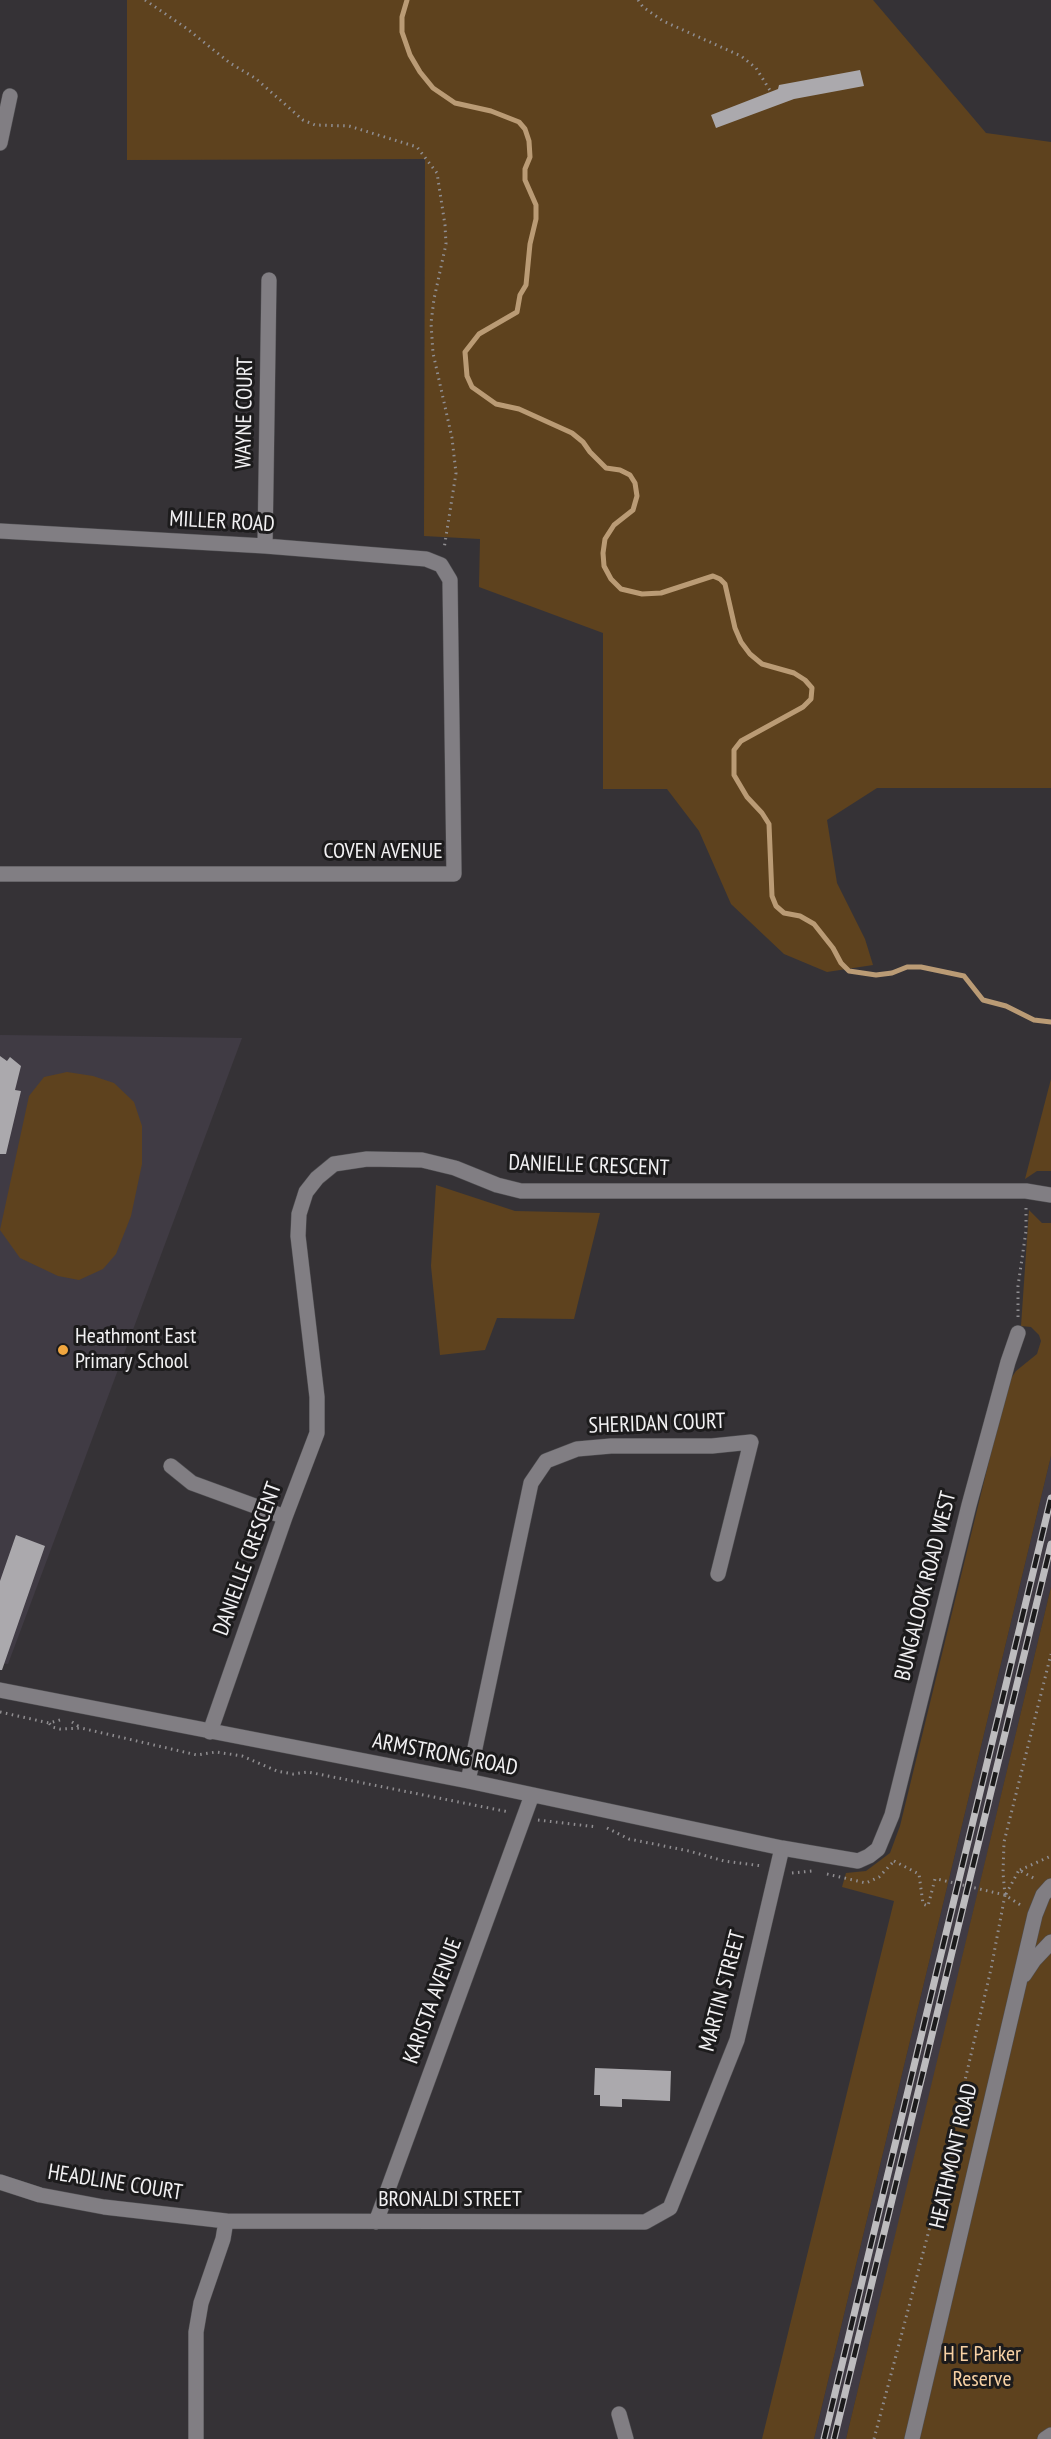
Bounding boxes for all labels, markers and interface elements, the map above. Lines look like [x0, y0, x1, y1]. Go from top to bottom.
street label: WAYNE COURT [231, 357, 259, 469]
street label: MILLER ROAD [169, 506, 275, 538]
street label: COVEN AVENUE [323, 839, 443, 865]
street label: DANIELLE CRESCENT [508, 1150, 670, 1182]
place label: Heathmont East Primary School [75, 1324, 196, 1376]
marker: Heathmont East Primary School [56, 1343, 70, 1357]
street label: SHERIDAN COURT [588, 1408, 726, 1440]
street label: DANIELLE CRESCENT [208, 1479, 288, 1639]
street label: BUNGALOOK ROAD WEST [890, 1489, 962, 1683]
street label: ARMSTRONG ROAD [370, 1728, 520, 1782]
street label: MARTIN STREET [694, 1928, 752, 2054]
street label: KARISTA AVENUE [398, 1935, 468, 2067]
street label: HEATHMONT ROAD [924, 2081, 984, 2231]
street label: HEADLINE COURT [46, 2159, 184, 2207]
street label: BRONALDI STREET [378, 2187, 522, 2213]
park label: H E Parker Reserve [943, 2342, 1021, 2394]

